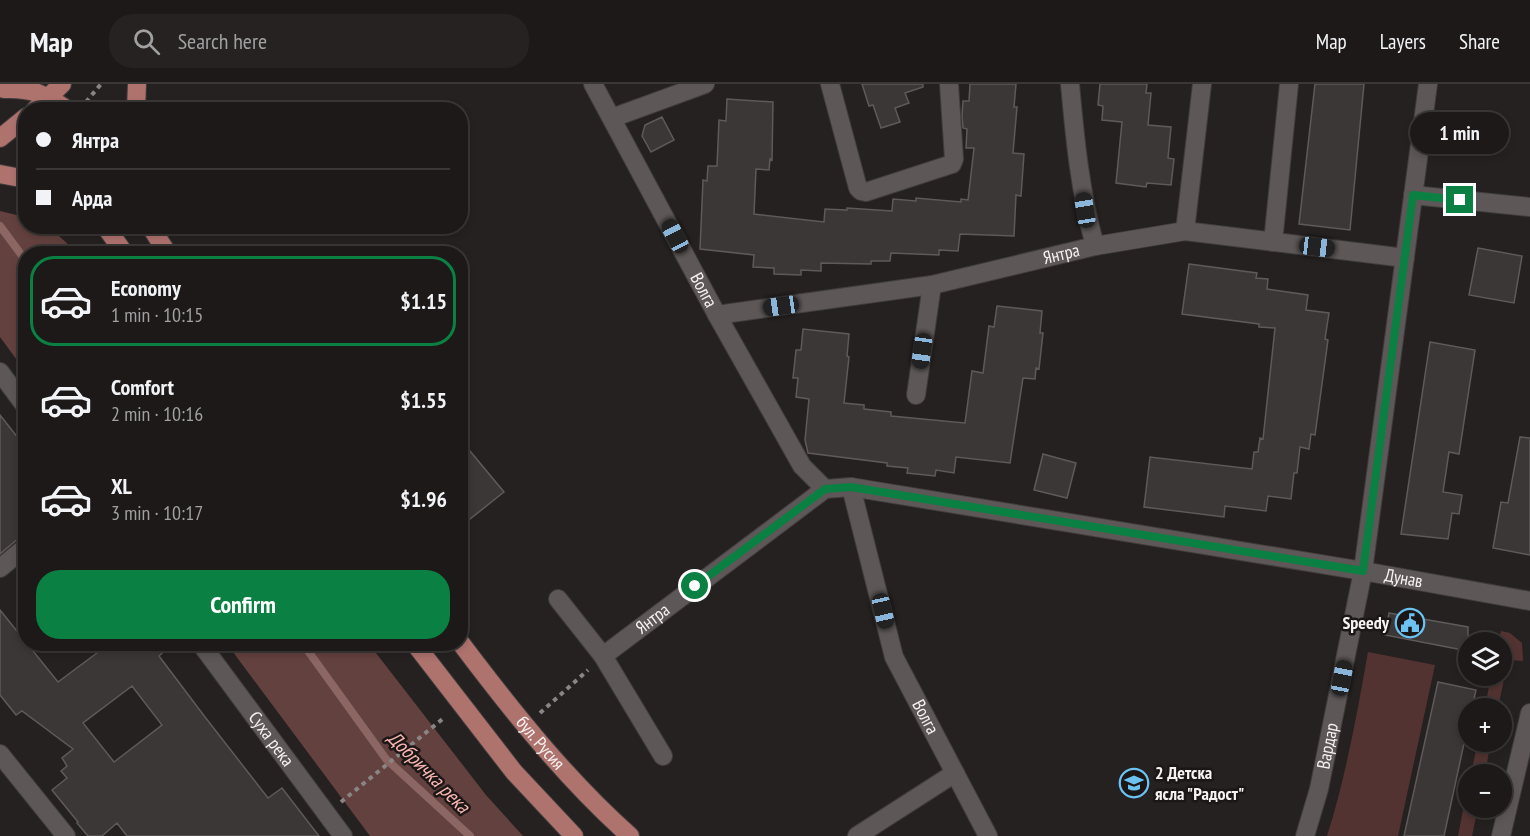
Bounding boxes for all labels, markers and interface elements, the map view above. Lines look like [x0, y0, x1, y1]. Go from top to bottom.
search box [109, 14, 529, 68]
text: Map [30, 23, 73, 60]
icon: search [130, 25, 163, 58]
text: Search here [178, 27, 267, 55]
text: Map [1316, 28, 1347, 55]
text: Layers [1380, 28, 1426, 55]
text: Share [1459, 28, 1500, 55]
callout: 1 min [1410, 113, 1510, 155]
text: 1 min [1439, 120, 1480, 146]
text: Янтра [72, 126, 119, 154]
text: Арда [72, 184, 112, 212]
route end [1446, 186, 1473, 213]
car [1073, 191, 1097, 229]
car [659, 216, 691, 256]
car [1298, 236, 1336, 258]
street label: Янтра [1041, 238, 1082, 269]
street label: Волга [685, 269, 723, 311]
icon: car [39, 274, 93, 328]
text: Economy [111, 274, 181, 302]
text: $1.15 [400, 287, 447, 315]
car [762, 295, 800, 317]
text: 1 min · 10:15 [111, 302, 203, 328]
car [911, 332, 933, 370]
icon: car [39, 373, 93, 427]
text: Comfort [111, 373, 174, 401]
text: $1.55 [400, 386, 447, 414]
text: 2 min · 10:16 [111, 401, 203, 427]
icon: car [39, 472, 93, 526]
text: XL [111, 472, 132, 500]
text: $1.96 [400, 485, 447, 513]
text: 3 min · 10:17 [111, 500, 203, 526]
street label: Дунав [1383, 563, 1425, 593]
button: Confirm [36, 570, 450, 639]
route start [681, 572, 708, 599]
car [870, 591, 896, 631]
street label: Янтра [631, 598, 674, 639]
public building icon: Speedy [1394, 607, 1426, 639]
place label: Speedy [1342, 611, 1390, 634]
map controls [1458, 632, 1512, 818]
button: layers [1458, 632, 1512, 686]
car [1330, 659, 1354, 697]
street label: Волга [907, 695, 944, 738]
button: + [1458, 698, 1512, 752]
street label: Суха река [244, 706, 299, 771]
street label: бул. Русия [511, 711, 570, 774]
street label: Вардар [1311, 721, 1343, 771]
water label: Добричка река [382, 725, 476, 819]
place label: 2 Детска ясла "Радост" [1155, 761, 1244, 805]
button: − [1458, 764, 1512, 818]
school or university icon: 2 Детска ясла "Радост" [1118, 767, 1150, 799]

